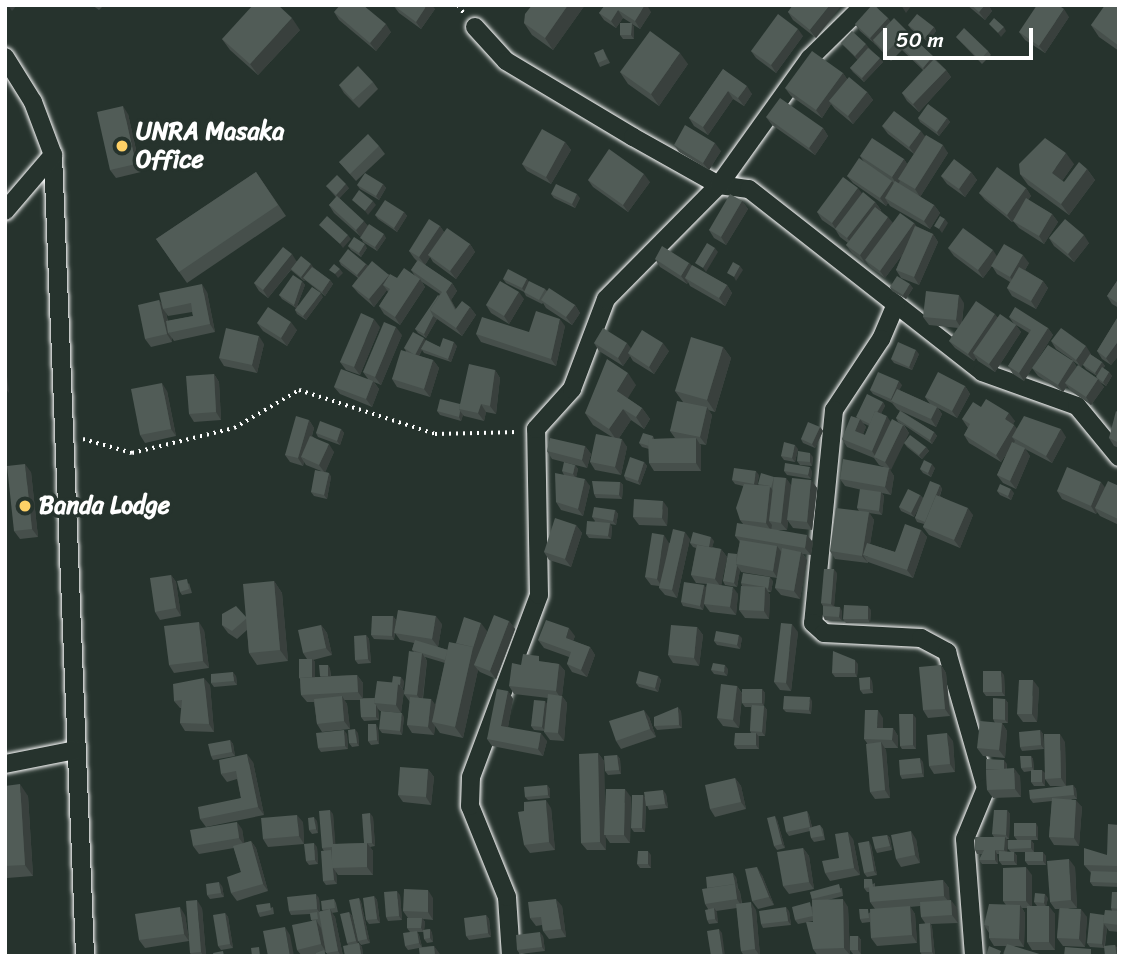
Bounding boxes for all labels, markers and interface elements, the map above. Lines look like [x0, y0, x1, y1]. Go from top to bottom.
scale bar [886, 14, 1036, 58]
text: 50 m [896, 21, 944, 59]
place label: UNRA Masaka Office [136, 118, 284, 174]
marker: UNRA Masaka Office [114, 138, 130, 154]
place label: Banda Lodge [39, 492, 170, 520]
marker: Banda Lodge [17, 498, 33, 514]

